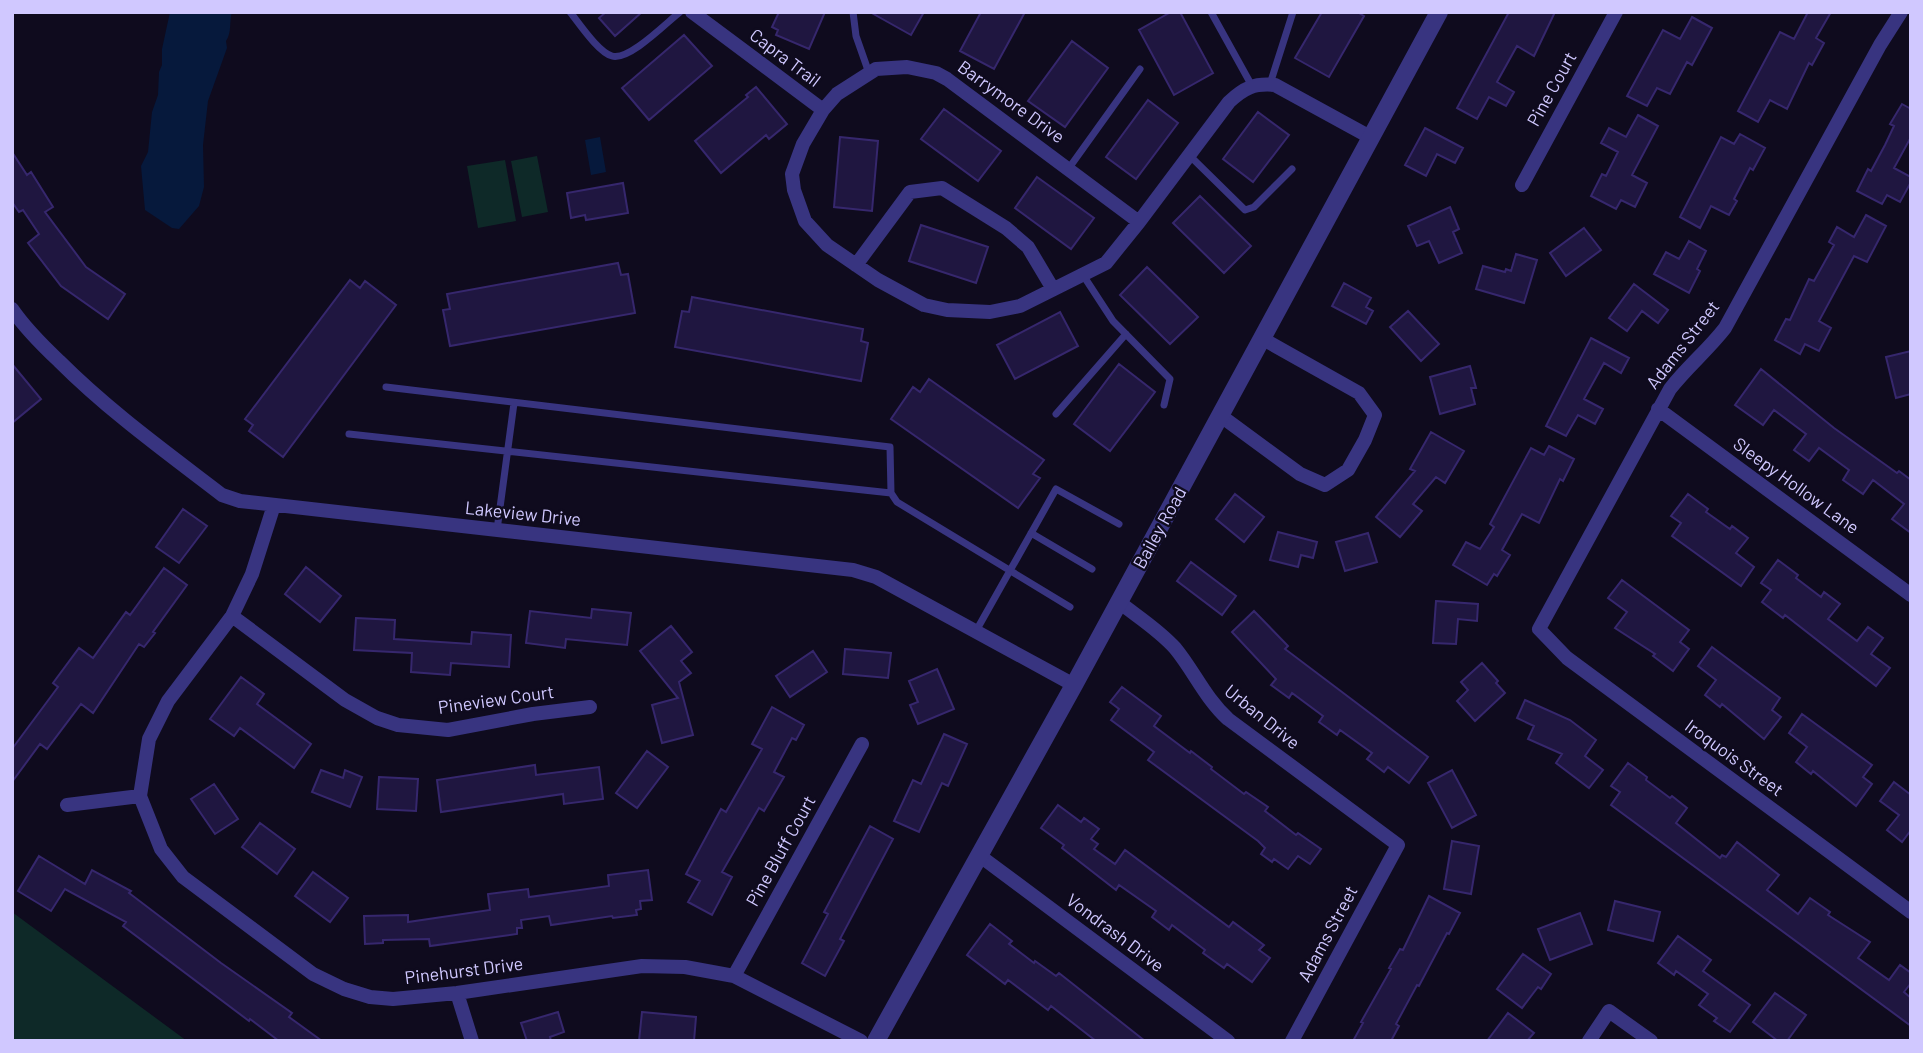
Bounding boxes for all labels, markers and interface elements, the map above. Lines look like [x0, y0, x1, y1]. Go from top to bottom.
street label: Capra Trail [746, 23, 825, 91]
street label: Pine Court [1522, 47, 1581, 130]
street label: Barrymore Drive [954, 55, 1069, 147]
street label: Adams Street [1641, 296, 1724, 393]
street label: Sleepy Hollow Lane [1729, 432, 1864, 538]
street label: Bailey Road [1128, 483, 1191, 572]
street label: Lakeview Drive [464, 496, 582, 530]
street label: Urban Drive [1220, 679, 1305, 753]
street label: Pineview Court [436, 680, 555, 718]
street label: Iroquois Street [1681, 714, 1788, 800]
street label: Pine Bluff Court [741, 791, 820, 910]
street label: Adams Street [1293, 882, 1362, 985]
street label: Vondrash Drive [1062, 888, 1169, 976]
street label: Pinehurst Drive [403, 952, 524, 988]

